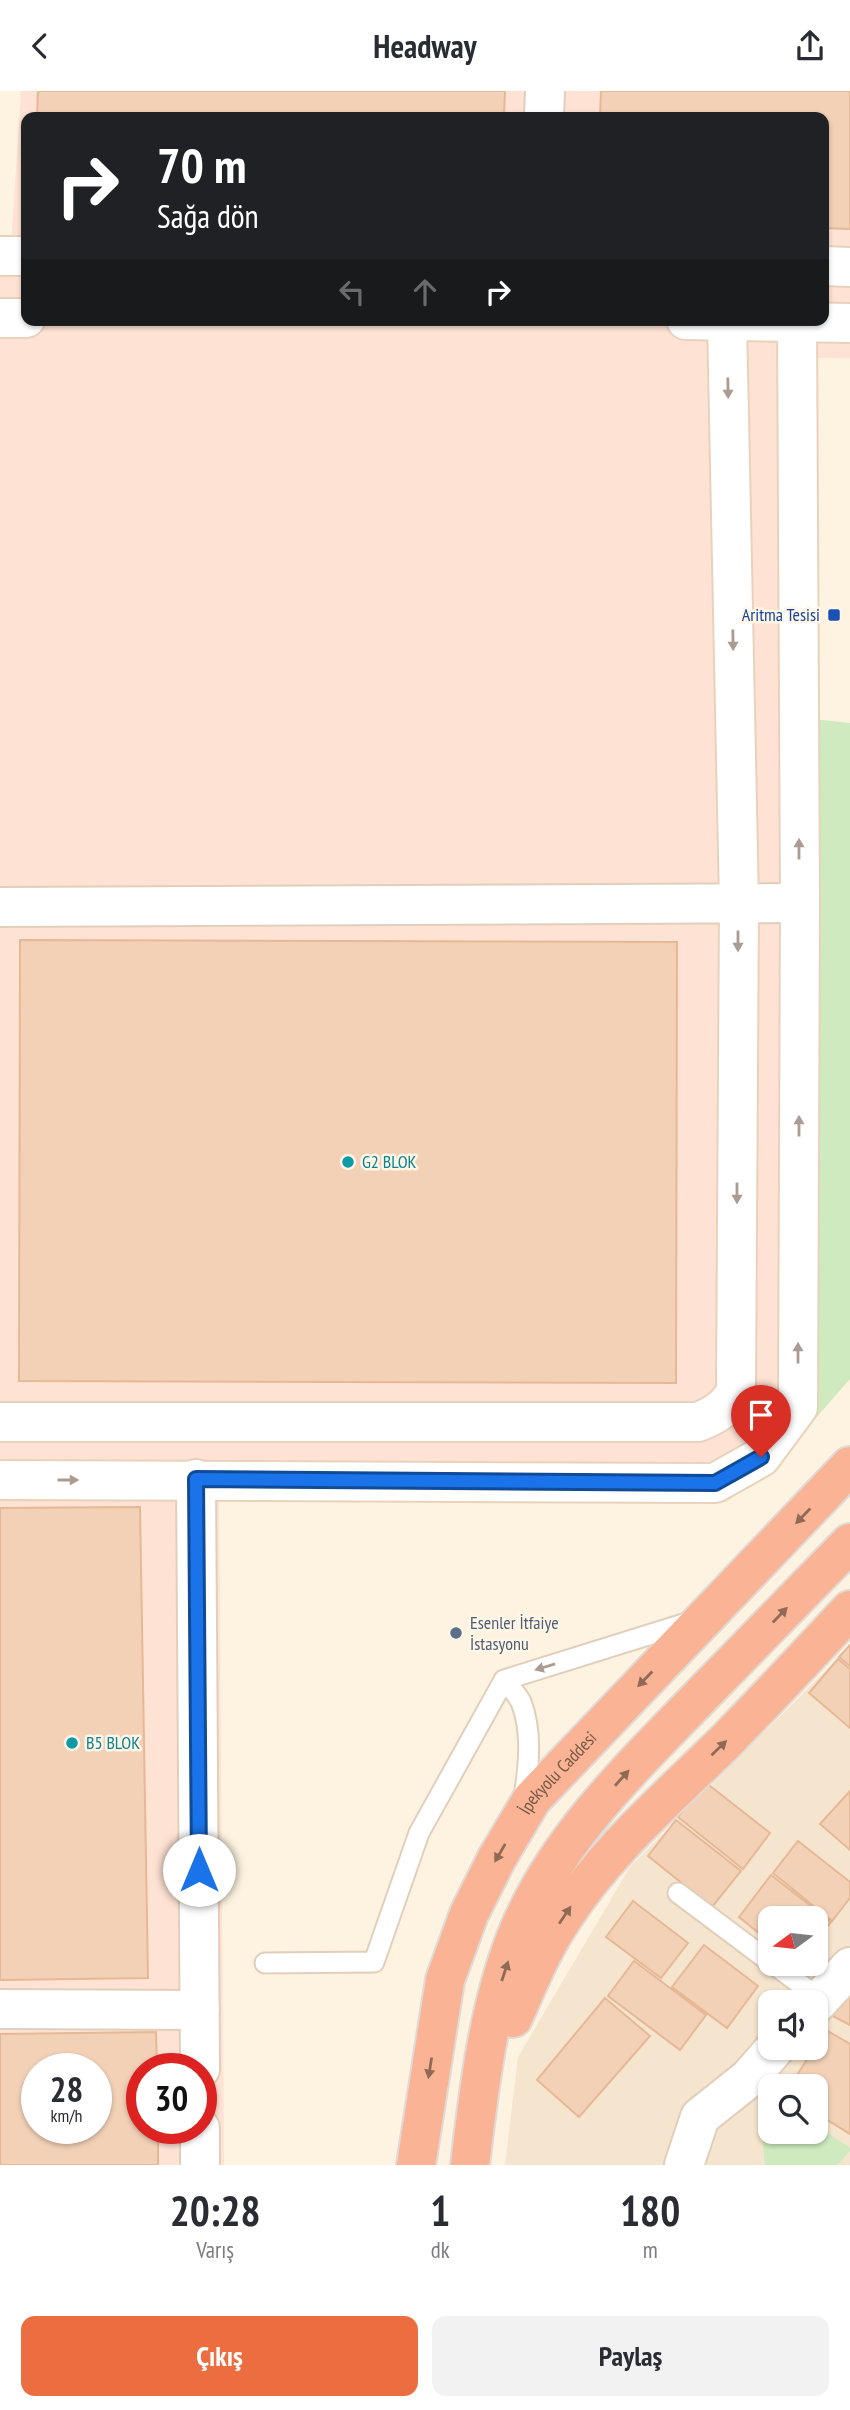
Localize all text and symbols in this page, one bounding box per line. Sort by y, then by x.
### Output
text: Headway [373,25,477,67]
icon: back [21,27,59,65]
icon: share [791,27,829,65]
text: 70 m [157,133,246,197]
icon: right [42,140,133,231]
text: Sağa dön [157,195,259,237]
icon: left [333,273,371,311]
icon: ahead [406,273,444,311]
icon: right [479,273,517,311]
one-way arrow [723,378,734,400]
place label: Aritma Tesisi [742,603,820,626]
marker: Aritma Tesisi [826,607,842,623]
one-way arrow [728,630,739,652]
one-way arrow [794,838,805,860]
one-way arrow [732,931,744,953]
one-way arrow [793,1115,805,1137]
place label: G2 BLOK [362,1150,417,1173]
marker: G2 BLOK [340,1154,356,1170]
one-way arrow [731,1183,743,1205]
one-way arrow [792,1342,804,1364]
pin [731,1385,791,1457]
icon: arrive [742,1396,780,1434]
one-way arrow [57,1474,79,1486]
one-way arrow [794,1507,811,1524]
one-way arrow [772,1607,788,1623]
place label: Esenler İtfaiye İstasyonu [470,1611,559,1655]
marker: Esenler İtfaiye İstasyonu [448,1625,464,1641]
one-way arrow [535,1662,556,1673]
one-way arrow [636,1671,653,1688]
street label: İpekyolu Caddesi [513,1726,601,1819]
place label: B5 BLOK [86,1731,140,1754]
marker: B5 BLOK [64,1735,80,1751]
one-way arrow [710,1740,727,1757]
one-way arrow [614,1769,630,1787]
position arrow [162,1833,236,1907]
one-way arrow [494,1844,506,1863]
one-way arrow [558,1906,572,1924]
north arrow [758,1906,828,1976]
map controls [758,1906,828,2144]
one-way arrow [501,1960,511,1981]
button: sound [758,1990,828,2060]
speed limit sign: 30 [126,2053,217,2144]
one-way arrow [424,2057,435,2079]
text: 28 [50,2066,83,2112]
button: search [758,2074,828,2144]
text: km/h [51,2104,82,2127]
text: 20:28 [170,2183,261,2238]
text: 1 [430,2183,450,2238]
text: 180 [620,2183,680,2238]
text: Varış [196,2235,234,2264]
text: dk [431,2235,450,2264]
text: m [643,2235,658,2264]
button: Çıkış [21,2316,418,2396]
button: Paylaş [432,2316,829,2396]

